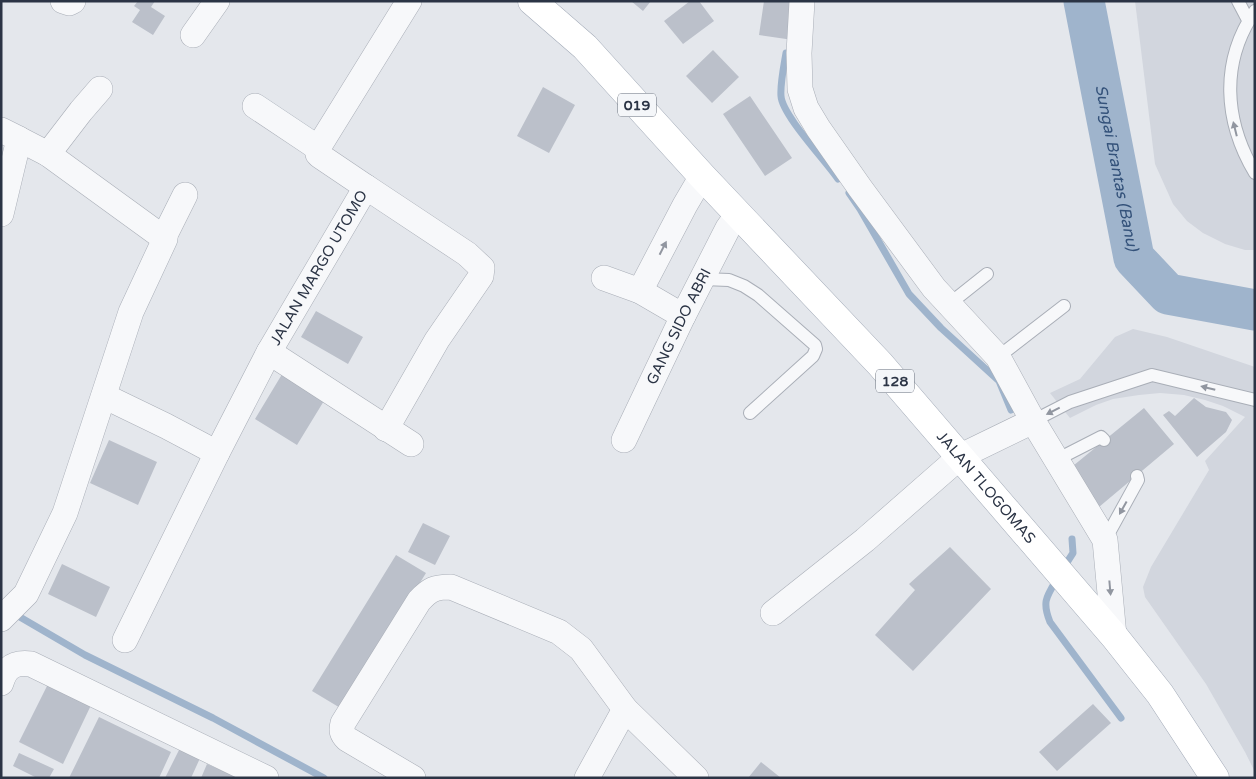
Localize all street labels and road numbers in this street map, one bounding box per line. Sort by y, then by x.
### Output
road number: 019 [618,94,656,116]
street label: JALAN MARGO UTOMO [266,187,371,348]
street label: GANG SIDO ABRI [643,265,715,388]
road number: 128 [876,370,914,392]
street label: JALAN TLOGOMAS [933,428,1039,547]

